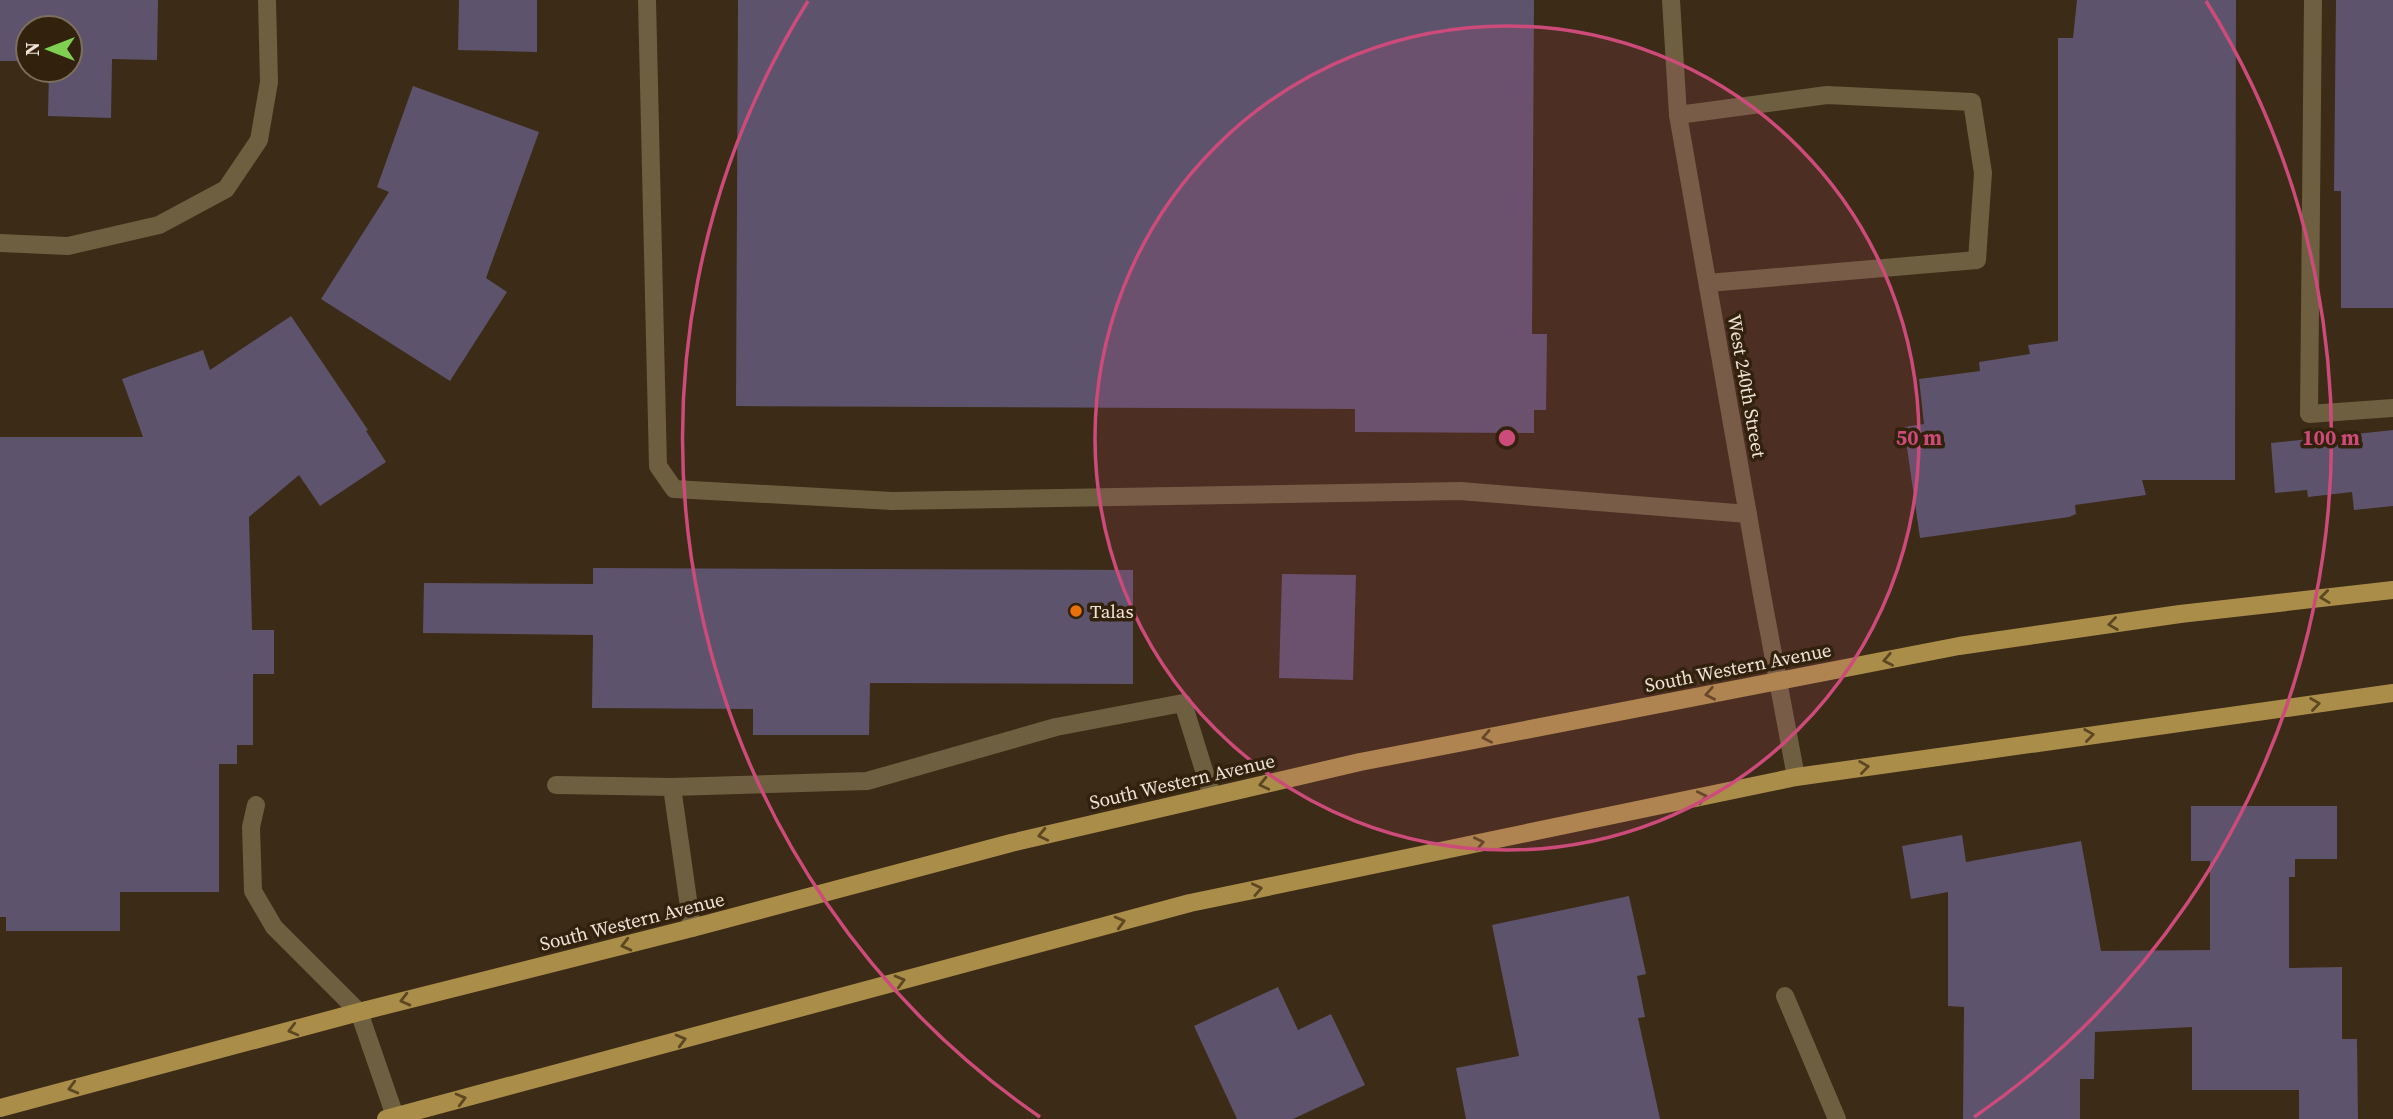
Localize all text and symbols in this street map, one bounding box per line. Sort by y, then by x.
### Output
north arrow [14,14,84,84]
text: N [19,42,45,56]
street label: West 240th Street [1722,312,1773,461]
text: 50 m [1896,423,1942,452]
text: 100 m [2302,423,2360,452]
centre of rings [1495,426,1519,450]
one-way arrow [2319,590,2331,605]
place label: Talas [1090,598,1134,624]
marker: Talas [1068,603,1084,619]
one-way arrow [2107,616,2118,631]
street label: South Western Avenue [1642,636,1834,698]
one-way arrow [1882,652,1894,667]
one-way arrow [1704,686,1716,701]
one-way arrow [2309,697,2320,712]
one-way arrow [2083,728,2095,743]
one-way arrow [1481,729,1493,744]
street label: South Western Avenue [1087,747,1277,815]
one-way arrow [1858,760,1870,775]
one-way arrow [1258,775,1270,790]
one-way arrow [1696,790,1708,805]
one-way arrow [1037,827,1049,842]
one-way arrow [1473,836,1485,851]
one-way arrow [1251,883,1263,898]
street label: South Western Avenue [537,885,727,957]
one-way arrow [1114,916,1126,930]
one-way arrow [620,937,632,951]
one-way arrow [894,975,906,989]
one-way arrow [399,992,411,1006]
one-way arrow [287,1022,299,1036]
one-way arrow [675,1034,687,1048]
one-way arrow [67,1080,79,1095]
one-way arrow [455,1093,467,1107]

